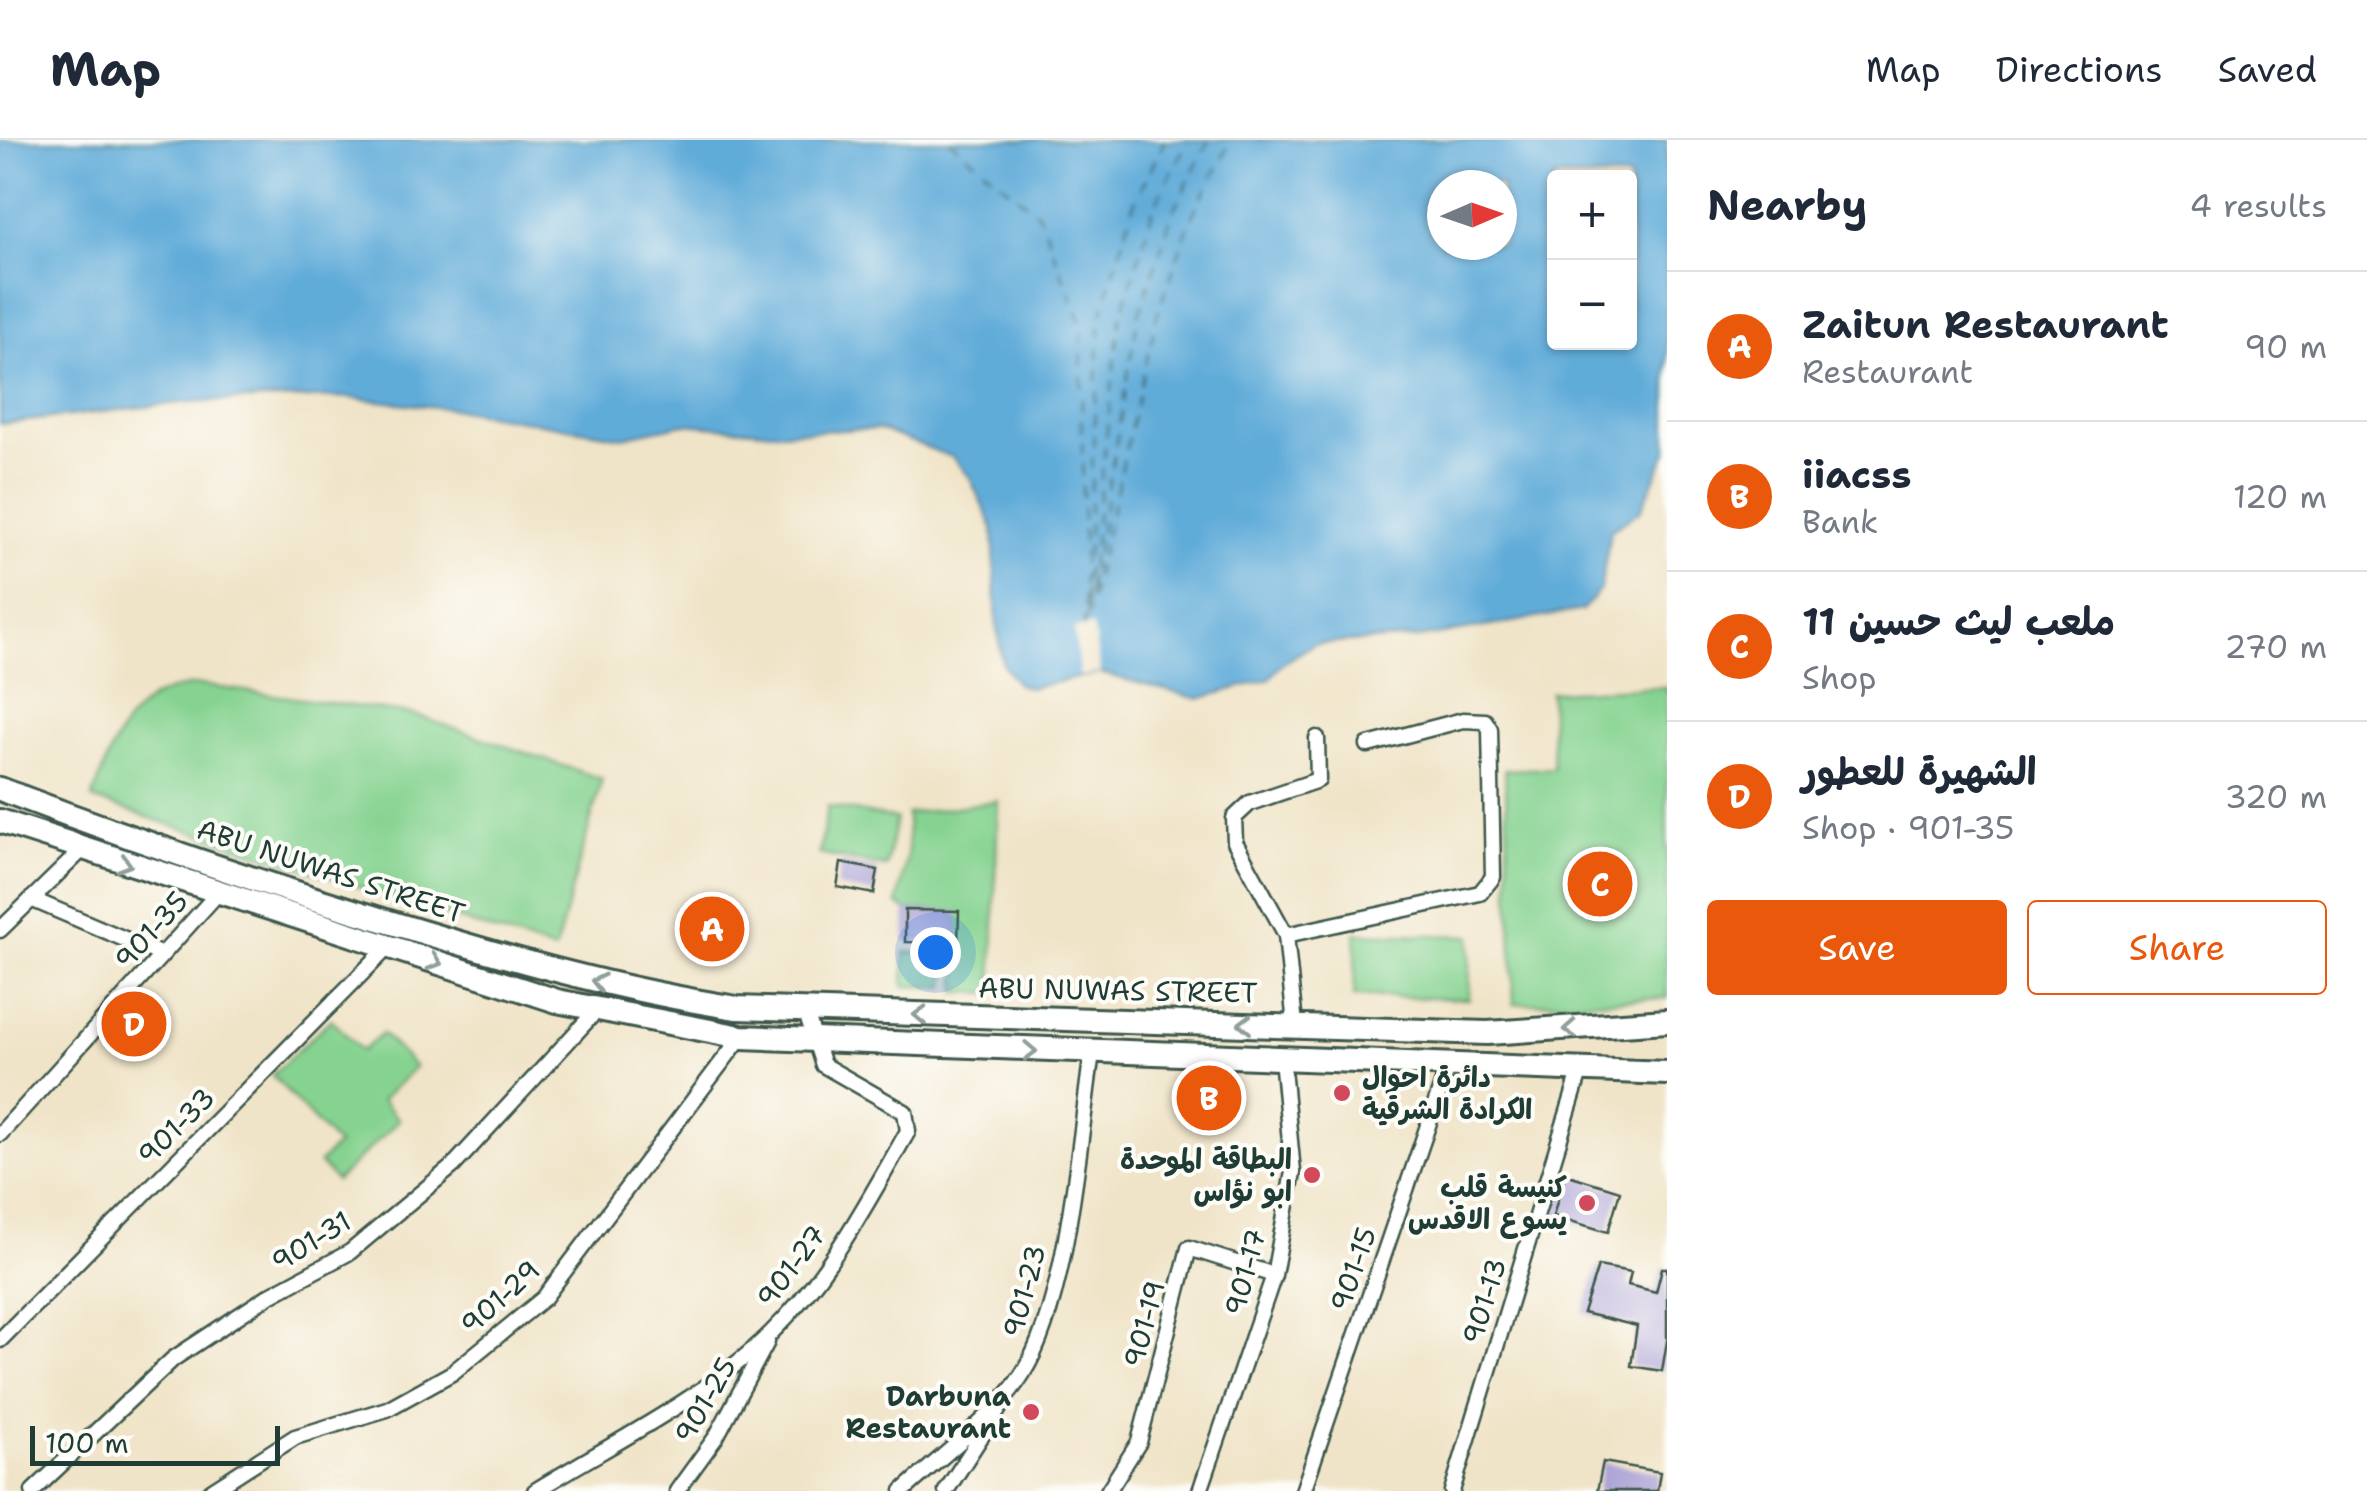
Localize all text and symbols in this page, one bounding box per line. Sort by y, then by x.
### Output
text: Map [50,37,161,101]
text: Map [1866,46,1941,93]
text: Directions [1996,46,2163,93]
text: Saved [2218,46,2317,93]
north arrow [1427,170,1517,260]
map controls [1547,170,1637,350]
button: + [1547,170,1637,260]
text: Nearby [1707,177,1867,233]
text: 4 results [2190,184,2327,227]
button: − [1547,260,1637,350]
text: Zaitun Restaurant [1802,299,2169,350]
text: A [1727,325,1752,368]
text: 90 m [2244,325,2327,368]
text: Restaurant [1802,350,1973,393]
text: iiacss [1802,449,1911,500]
text: B [1730,475,1749,518]
text: 120 m [2233,475,2327,518]
text: Bank [1802,500,1878,543]
text: ملعب ليث حسين 11 [1802,596,2115,647]
text: C [1730,625,1749,668]
text: 270 m [2224,625,2327,668]
text: Shop [1802,656,1877,699]
text: الشهيرة للعطور [1802,746,2037,797]
text: D [1728,775,1751,818]
text: 320 m [2224,775,2327,818]
text: Shop · 901-35 [1802,806,2014,849]
street label: ABU NUWAS STREET [192,810,470,932]
pin: C [1568,846,1632,922]
one-way arrow [116,852,133,872]
street label: 901-35 [106,883,196,977]
pin: A [680,892,744,966]
button: Save [1707,900,2007,995]
button: Share [2027,900,2327,995]
your location [910,927,961,978]
one-way arrow [426,951,443,971]
street label: ABU NUWAS STREET [978,969,1258,1011]
one-way arrow [590,973,607,994]
pin: D [102,986,166,1062]
one-way arrow [912,1004,928,1025]
one-way arrow [1237,1013,1252,1035]
one-way arrow [1561,1017,1577,1039]
one-way arrow [1022,1040,1038,1061]
place label: دائرة احوال الكرادة الشرقية [1362,1058,1532,1128]
pin: B [1176,1060,1242,1136]
street label: 901-33 [129,1079,223,1173]
marker: دائرة احوال الكرادة الشرقية [1331,1082,1353,1104]
place label: البطاقة الموحدة ابو نؤاس [1120,1140,1292,1210]
marker: البطاقة الموحدة ابو نؤاس [1301,1164,1323,1186]
place label: كنيسة قلب يسوع الاقدس [1408,1168,1568,1239]
marker: كنيسة قلب يسوع الاقدس [1576,1192,1598,1214]
street label: 901-31 [264,1202,358,1280]
street label: 901-27 [747,1217,835,1315]
street label: 901-15 [1321,1222,1385,1316]
street label: 901-17 [1215,1225,1275,1319]
street label: 901-23 [993,1240,1055,1342]
street label: 901-29 [452,1251,548,1343]
street label: 901-13 [1453,1253,1515,1349]
street label: 901-19 [1114,1276,1174,1372]
street label: 901-25 [665,1350,745,1450]
place label: Darbuna Restaurant [845,1377,1011,1447]
marker: Darbuna Restaurant [1020,1401,1042,1423]
scale bar [30,1421,280,1466]
text: 100 m [45,1424,129,1462]

